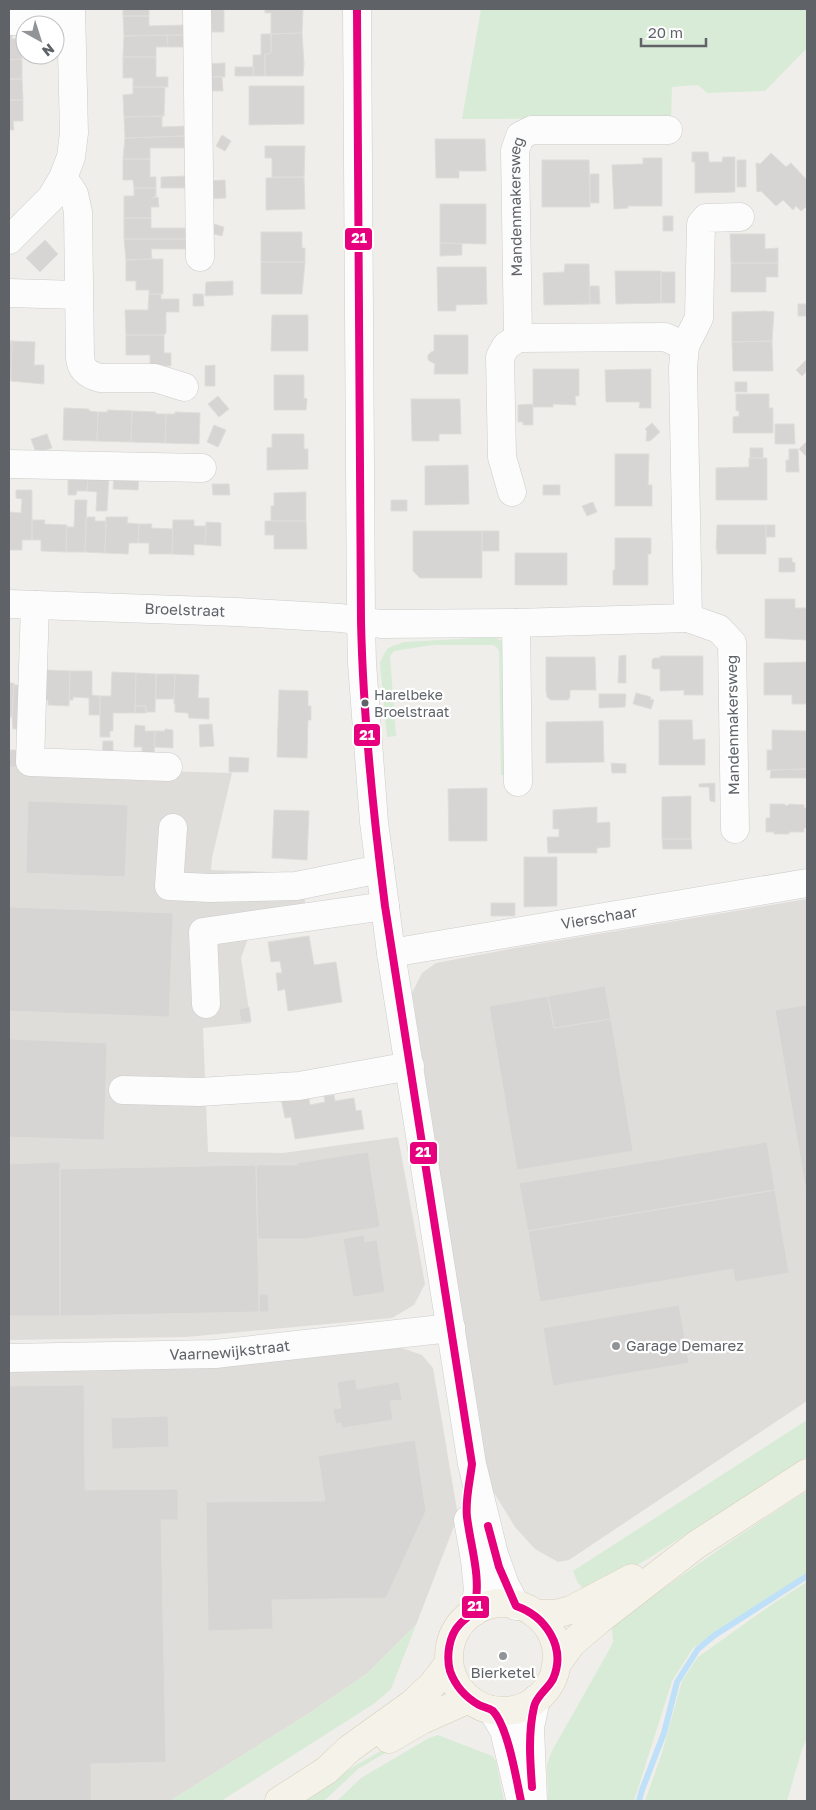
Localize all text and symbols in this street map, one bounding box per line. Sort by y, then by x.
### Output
north arrow [15,15,65,65]
scale bar [641,15,706,47]
text: 20 m [648,23,683,41]
text: N [39,41,58,60]
street label: Mandenmakersweg [504,134,527,277]
line badge: 21 [344,227,373,251]
text: 21 [351,229,367,246]
street label: Broelstraat [144,599,226,620]
street label: Mandenmakersweg [722,655,742,795]
place label: Harelbeke Broelstraat [374,686,449,720]
marker: Harelbeke Broelstraat [360,698,370,708]
line badge: 21 [353,723,381,747]
text: 21 [359,726,375,743]
street label: Vierschaar [560,902,638,932]
line badge: 21 [409,1141,438,1165]
text: 21 [415,1143,431,1160]
street label: Vaarnewijkstraat [169,1336,291,1363]
place label: Garage Demarez [626,1336,744,1354]
marker: Garage Demarez [610,1340,622,1352]
line badge: 21 [461,1595,490,1619]
text: 21 [467,1597,483,1614]
marker: Bierketel [497,1650,509,1662]
place label: Bierketel [471,1663,536,1681]

